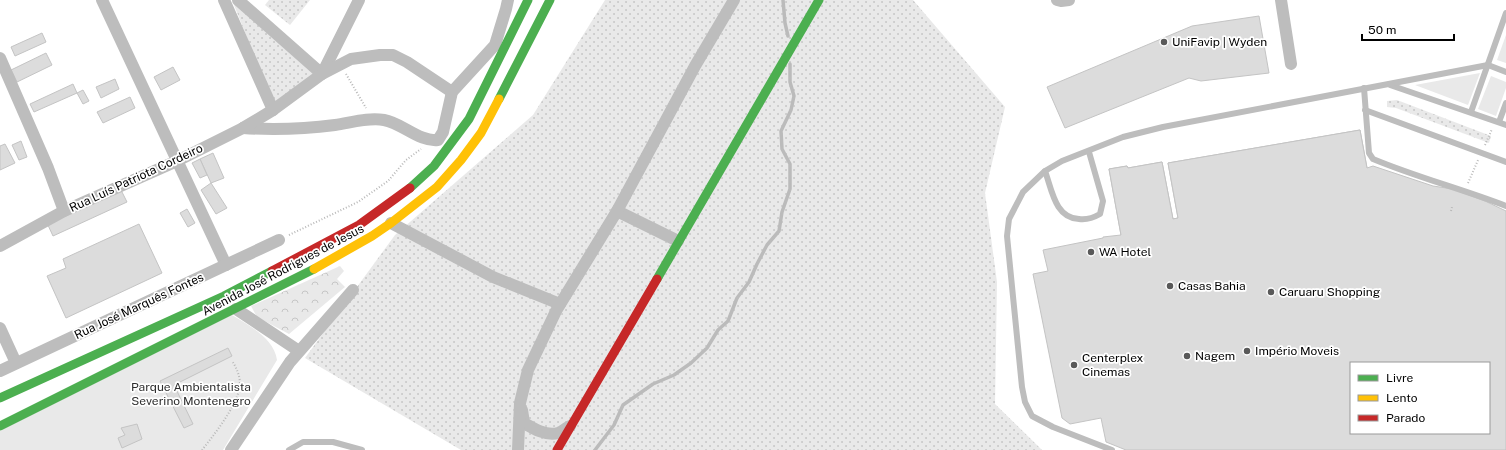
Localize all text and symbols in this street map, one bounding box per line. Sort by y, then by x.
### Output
scale bar [1362,16,1454,42]
text: 50 m [1368,23,1396,37]
place label: UniFavip | Wyden [1172,35,1267,49]
marker: UniFavip | Wyden [1159,37,1169,47]
street label: Rua Luís Patriota Cordeiro [67,141,205,215]
street label: Avenida José Rodrigues de Jesus [200,221,366,319]
place label: WA Hotel [1099,245,1151,259]
marker: WA Hotel [1086,247,1096,257]
street label: Rua José Marquês Fontes [72,270,206,342]
place label: Casas Bahia [1178,279,1246,293]
marker: Casas Bahia [1165,281,1175,291]
place label: Caruaru Shopping [1279,285,1380,299]
marker: Caruaru Shopping [1266,287,1276,297]
place label: Império Moveis [1255,344,1339,358]
marker: Império Moveis [1242,346,1252,356]
place label: Nagem [1195,349,1235,363]
place label: Centerplex Cinemas [1082,351,1144,379]
marker: Nagem [1182,351,1192,361]
marker: Centerplex Cinemas [1069,360,1079,370]
legend [1350,362,1490,434]
text: Livre [1386,371,1414,385]
park label: Parque Ambientalista Severino Montenegro [131,380,251,408]
text: Lento [1386,391,1418,405]
text: Parado [1386,411,1425,425]

